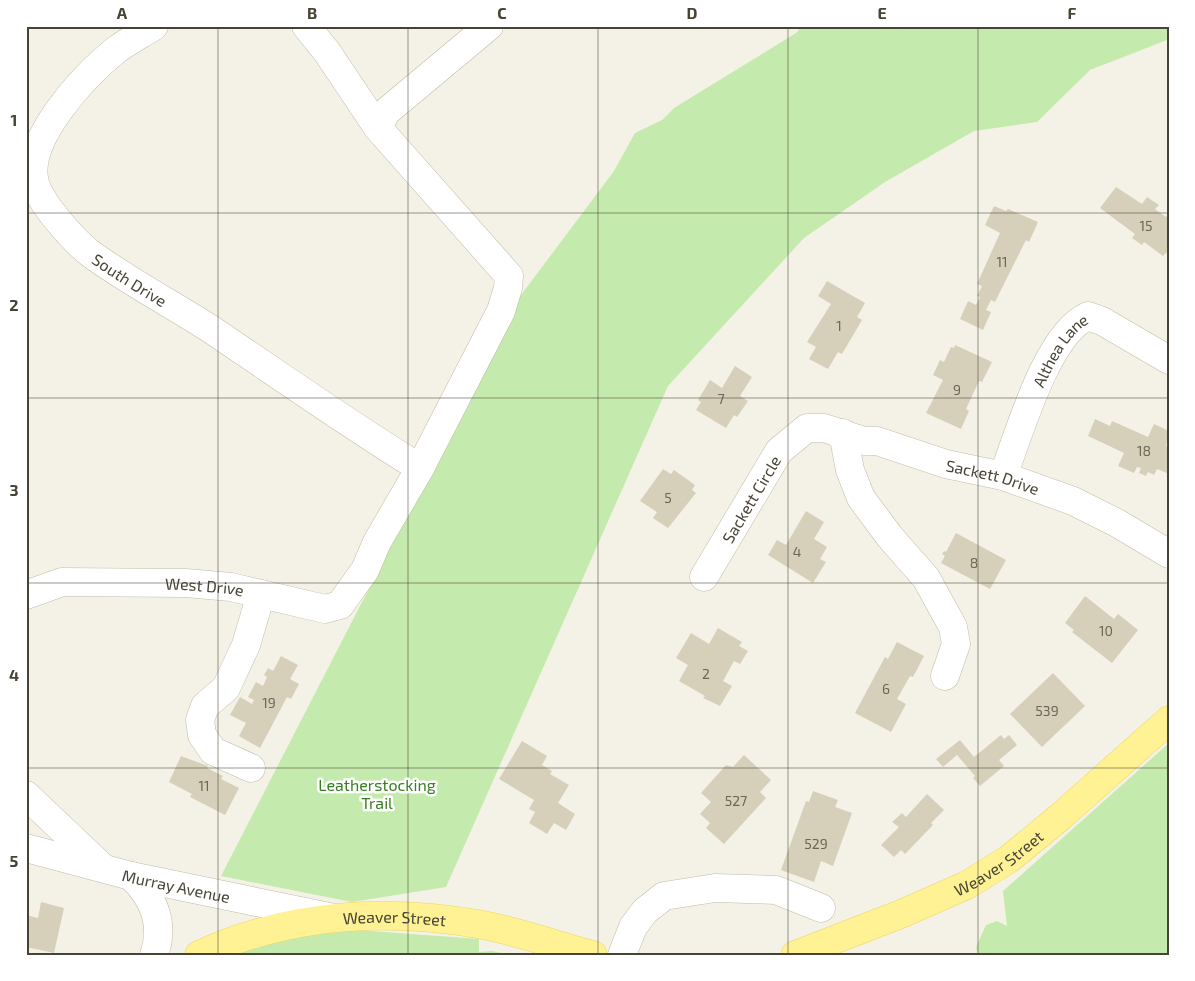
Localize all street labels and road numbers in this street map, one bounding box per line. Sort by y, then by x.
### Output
street label: South Drive [89,249,171,310]
street label: Althea Lane [1028,309,1091,390]
street label: Sackett Circle [717,452,784,546]
street label: Sackett Drive [944,455,1042,498]
street label: West Drive [165,573,246,599]
street label: Weaver Street [951,826,1046,899]
street label: Murray Avenue [120,865,232,906]
street label: Weaver Street [342,906,447,929]

